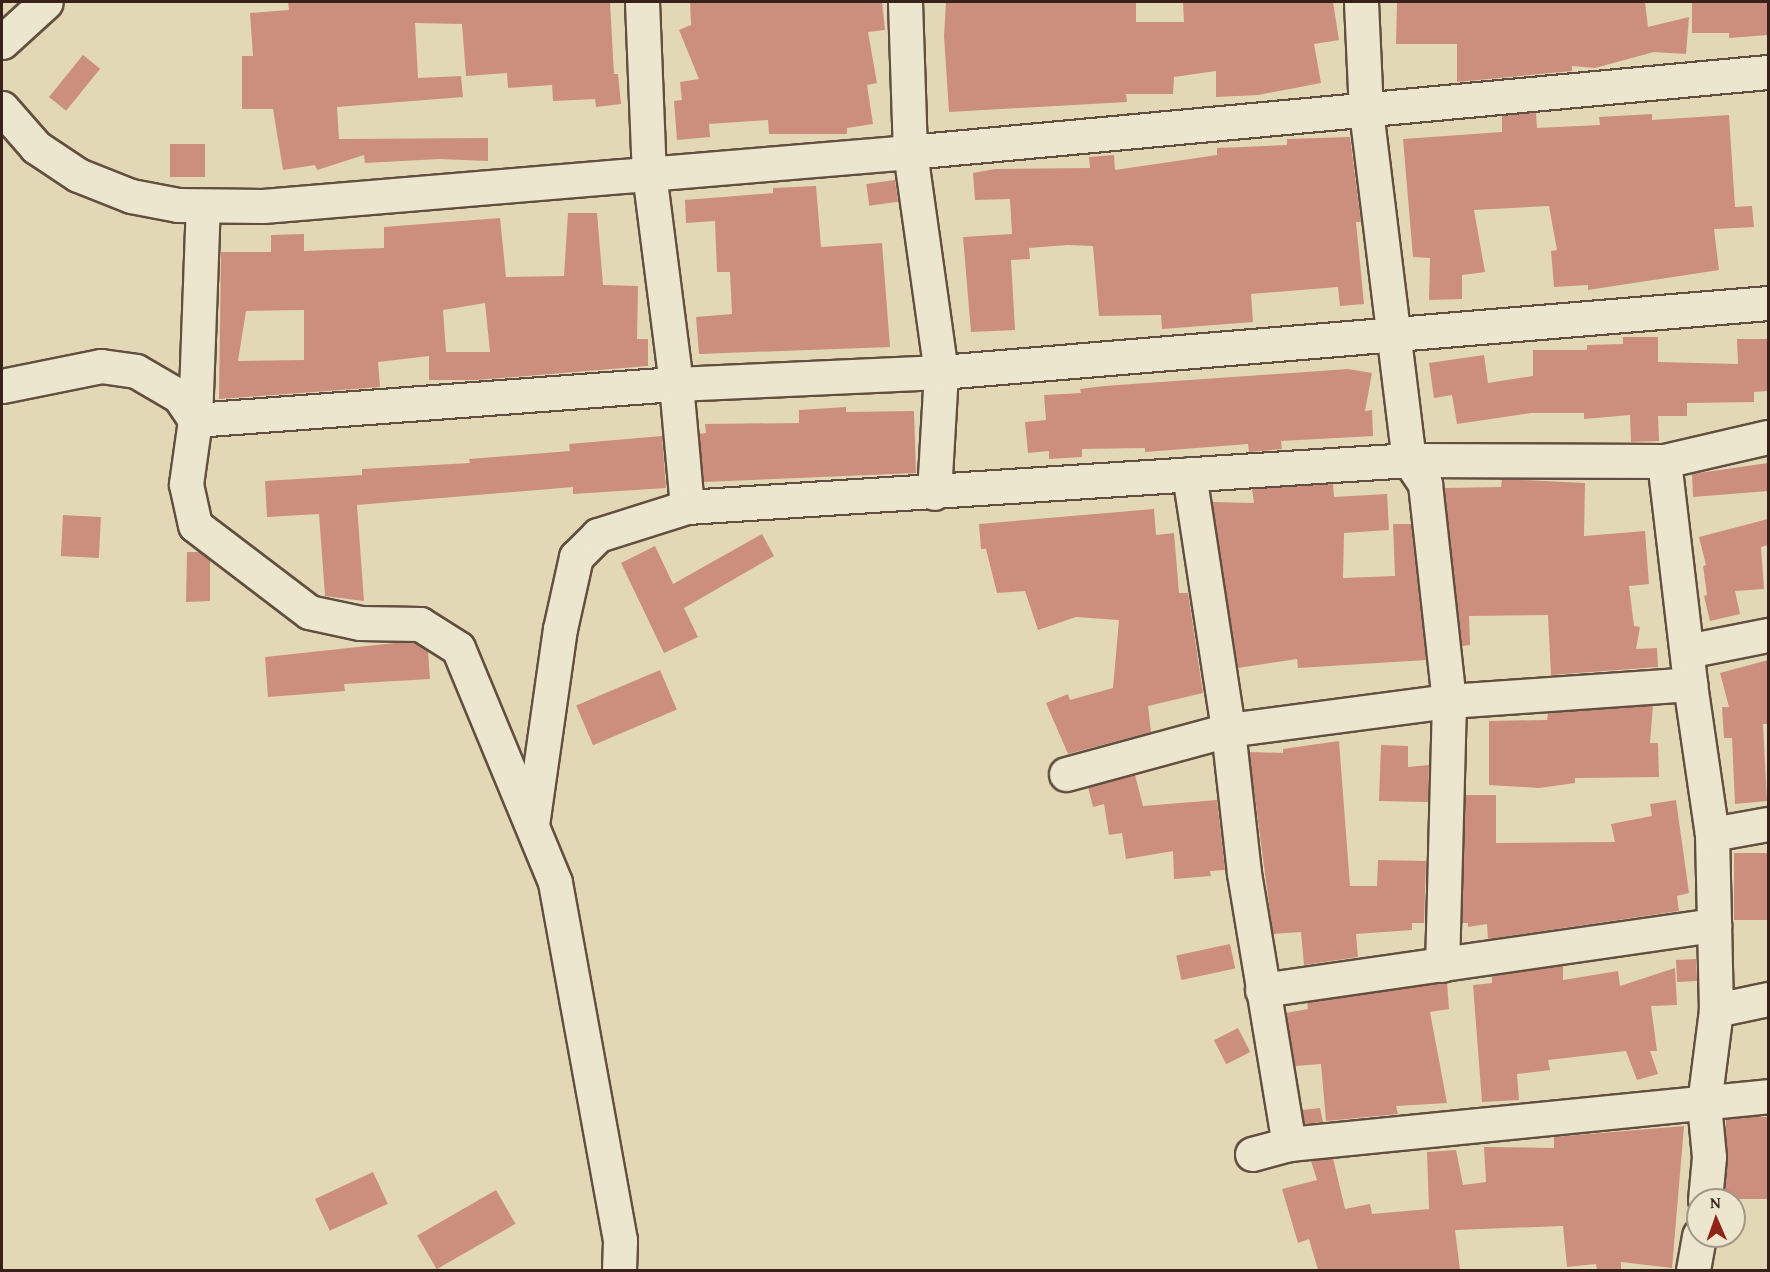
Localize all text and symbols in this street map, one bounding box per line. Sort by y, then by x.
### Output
north arrow [1686,1188,1746,1248]
text: N [1710,1190,1721,1214]

